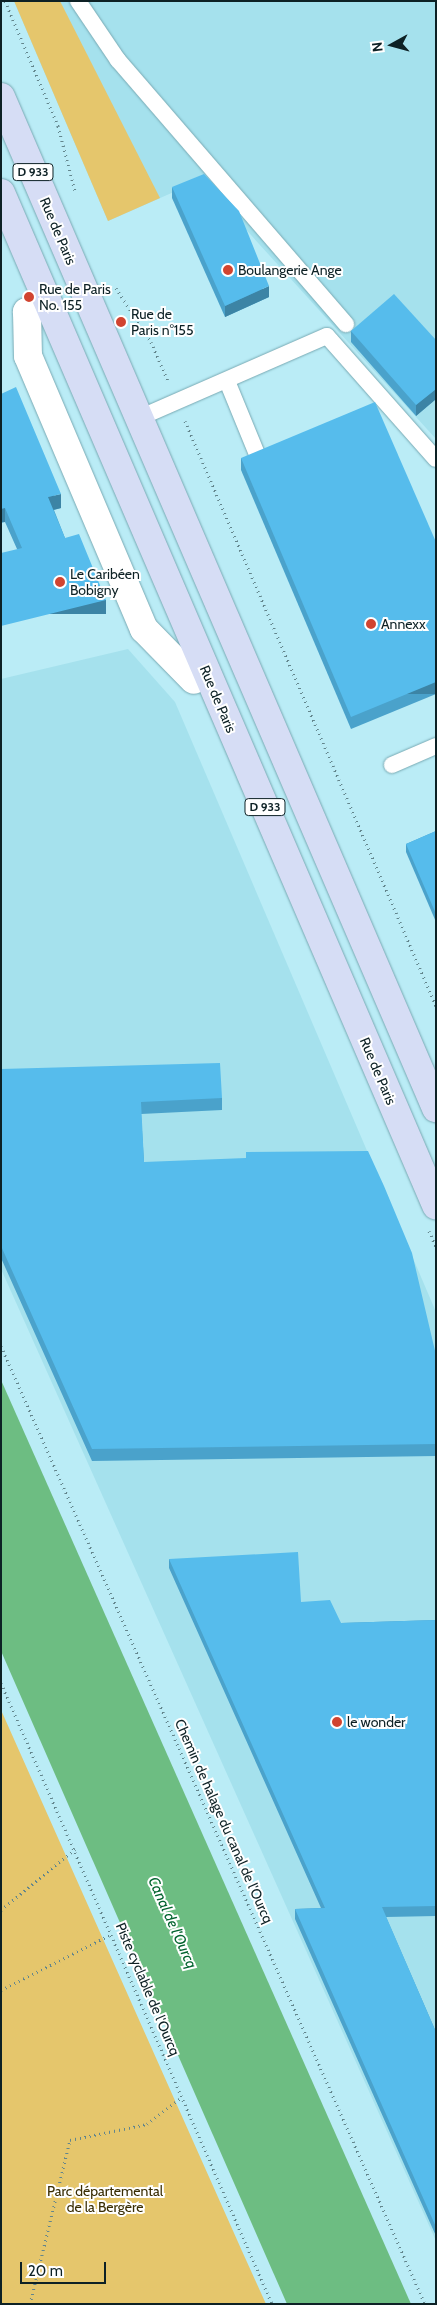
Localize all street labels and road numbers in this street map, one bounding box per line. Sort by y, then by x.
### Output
road number: D 933 [12,162,54,182]
street label: Rue de Paris [36,195,80,267]
street label: Rue de Paris [196,663,240,735]
road number: D 933 [244,798,286,816]
street label: Rue de Paris [356,1035,400,1107]
street label: Chemin de halage du canal de l'Ourcq [171,1716,277,1926]
street label: Piste cyclable de l'Ourcq [112,1920,184,2058]

